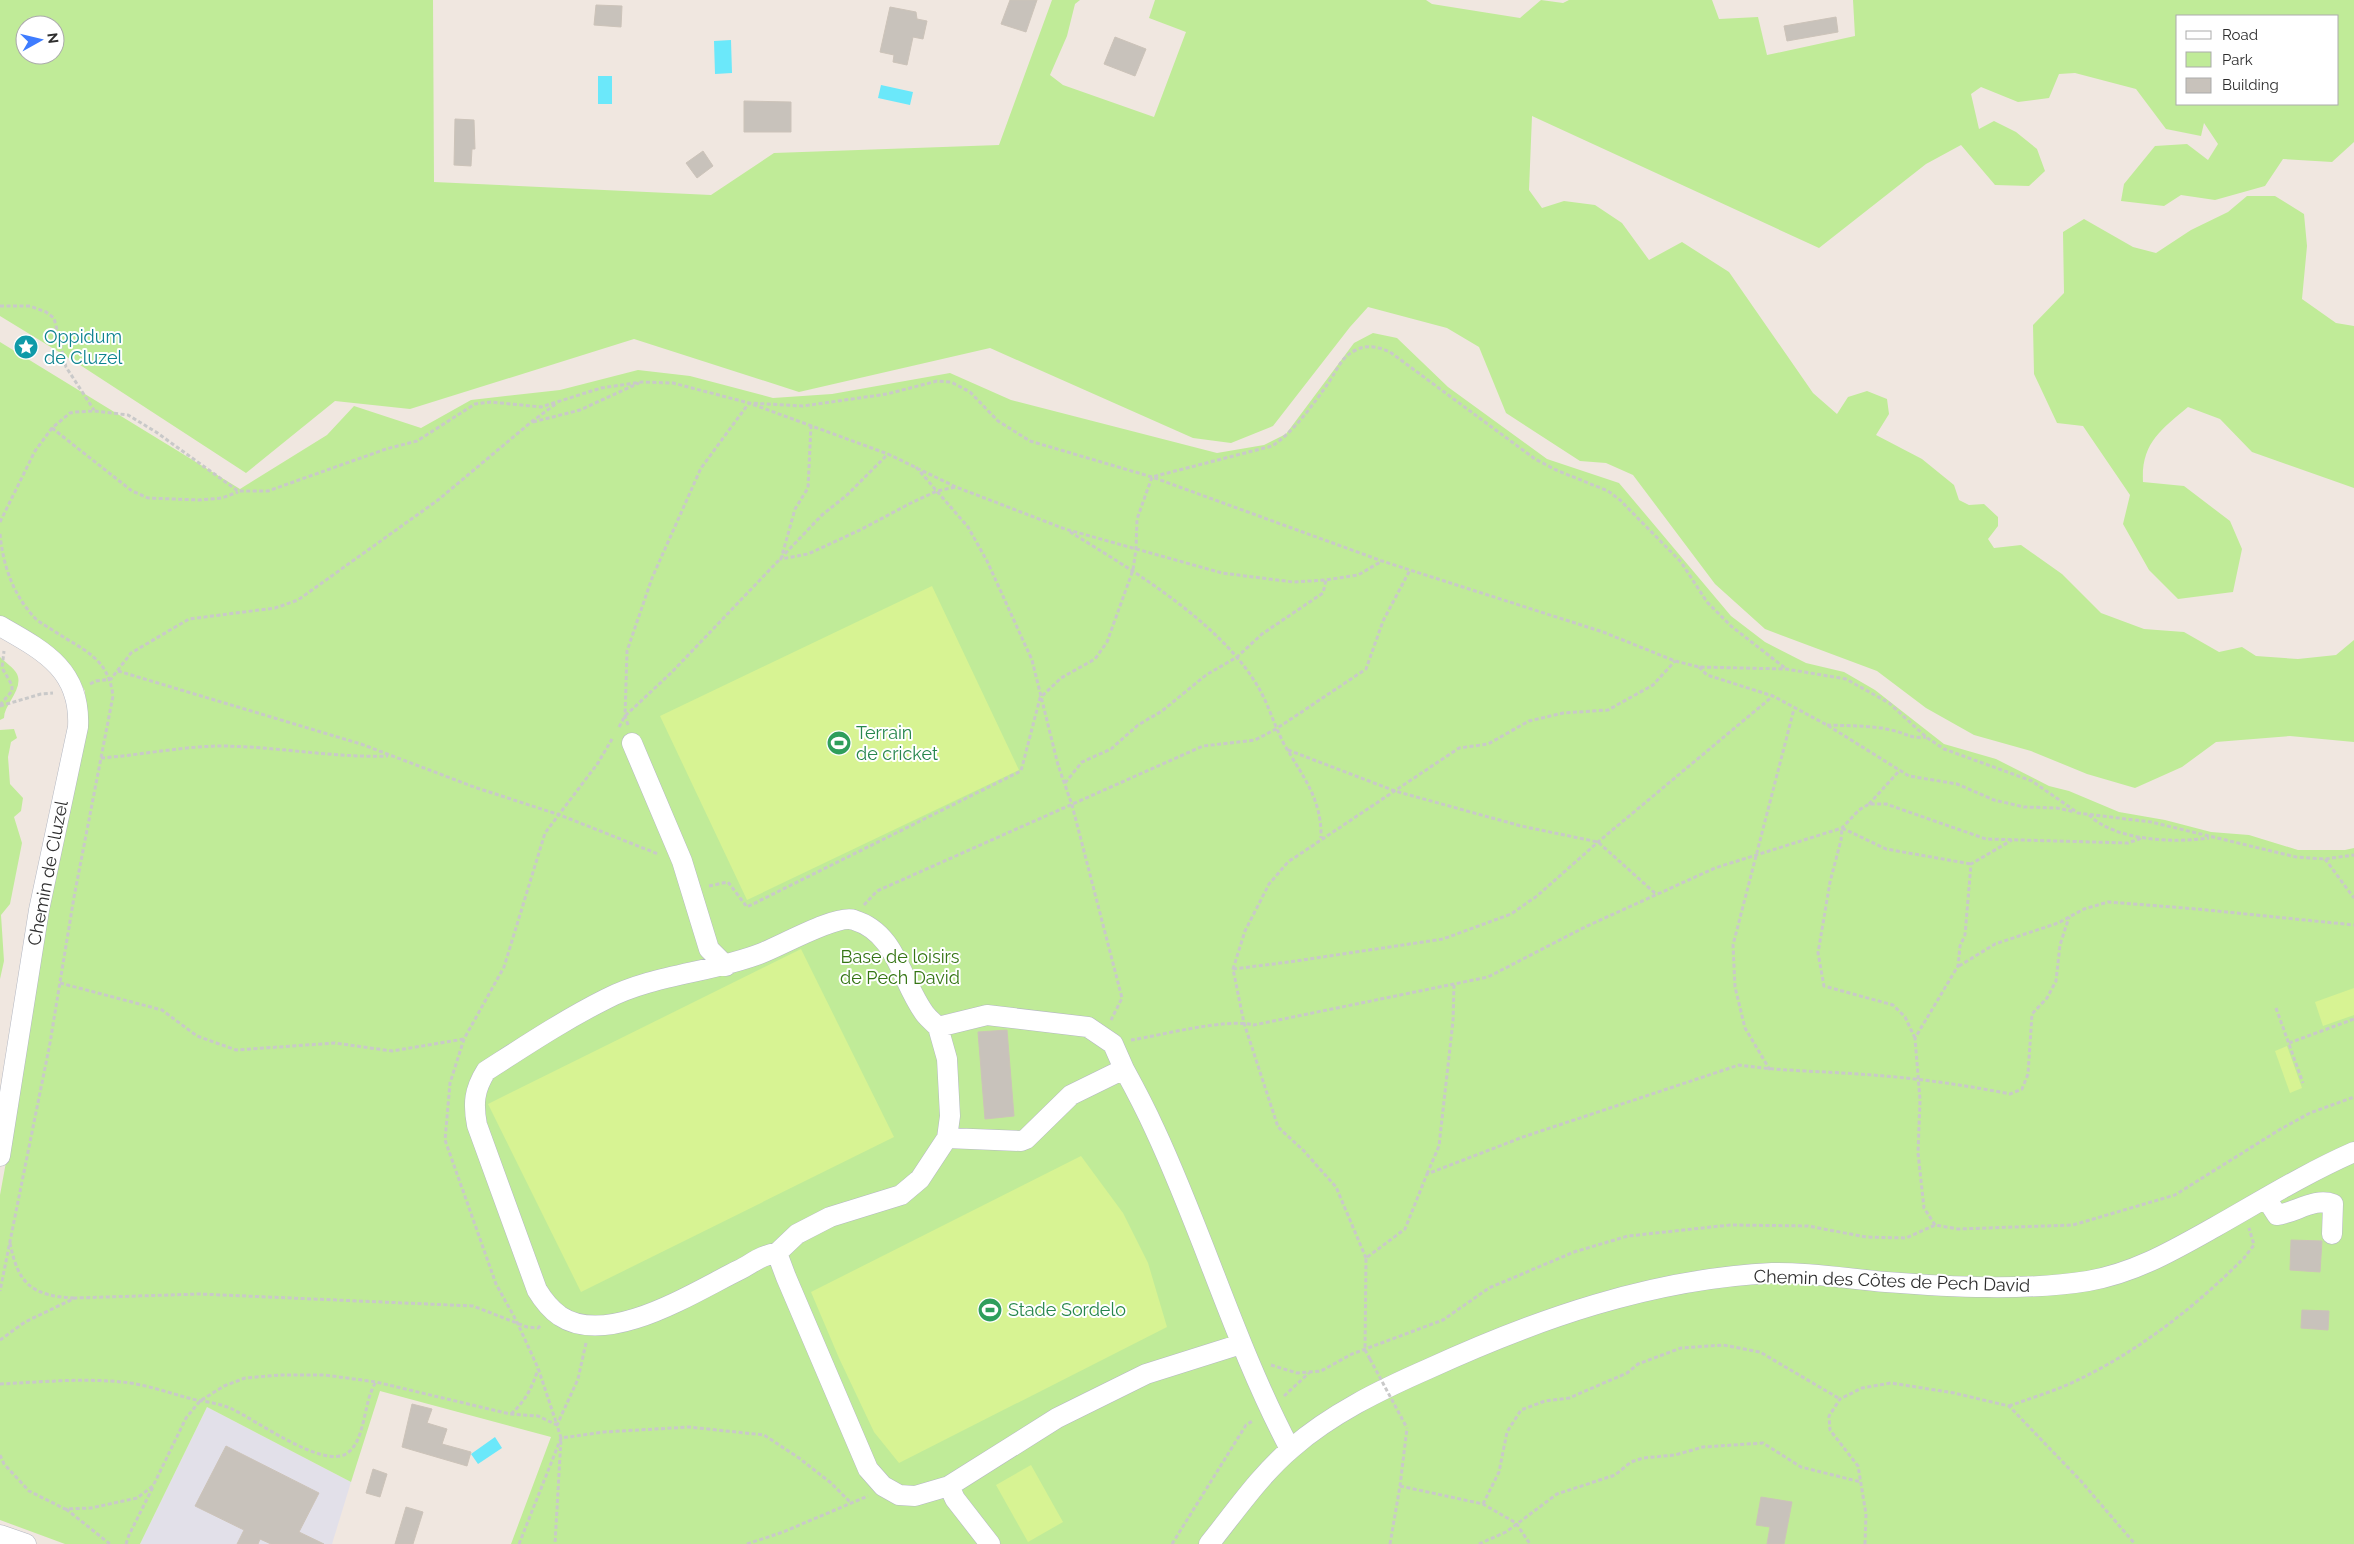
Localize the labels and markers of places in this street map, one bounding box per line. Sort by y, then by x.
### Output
place label: Oppidum de Cluzel [44,326,123,368]
place icon: Oppidum de Cluzel [13,334,39,360]
place label: Terrain de cricket [856,722,938,764]
sports icon: Terrain de cricket [826,730,852,756]
sports icon: Stade Sordelo [977,1297,1003,1323]
place label: Stade Sordelo [1008,1299,1126,1320]

